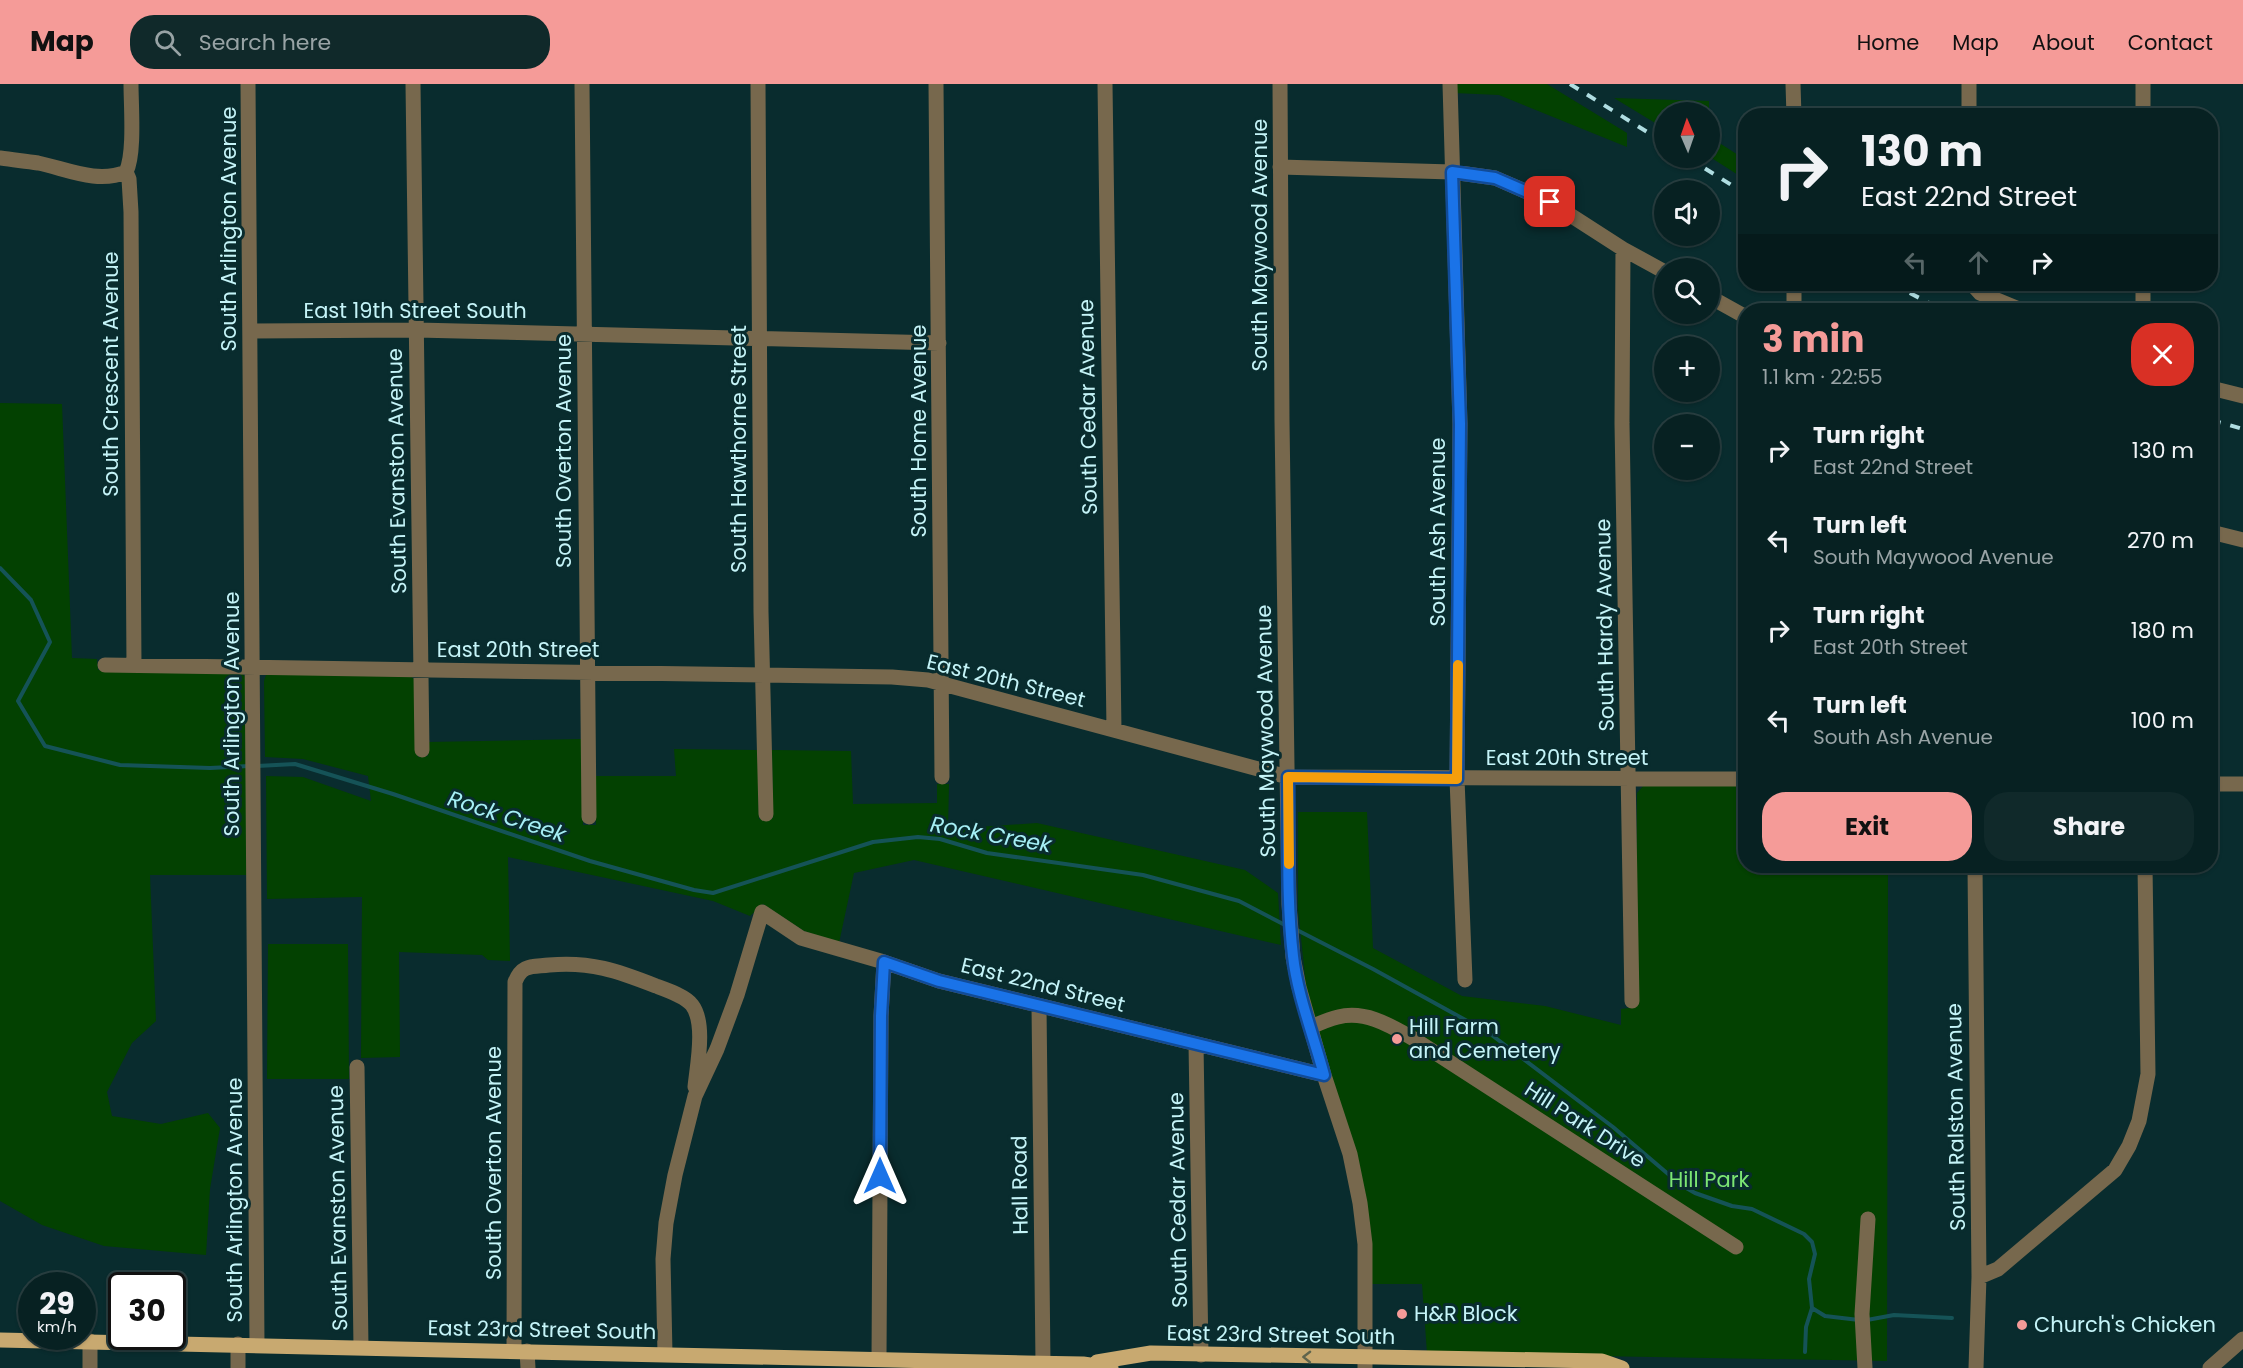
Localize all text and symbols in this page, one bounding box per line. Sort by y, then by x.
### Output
search box [130,15,550,69]
text: Map [30,22,94,61]
icon: search [151,26,184,59]
text: Search here [199,27,331,58]
text: Home [1857,28,1919,57]
text: Map [1952,28,1999,57]
text: About [2032,28,2095,57]
text: Contact [2128,28,2213,57]
north arrow [1654,102,1720,168]
map controls [1654,102,1720,480]
street label: South Arlington Avenue [214,107,243,351]
street label: South Maywood Avenue [1245,119,1274,371]
text: 130 m [1861,122,1983,181]
icon: right [1762,132,1840,210]
pin [1524,176,1575,227]
text: East 22nd Street [1861,178,2077,215]
button: sound [1654,180,1720,246]
icon: arrive [1533,185,1566,218]
icon: left [1899,246,1932,279]
icon: ahead [1962,246,1995,279]
icon: right [2025,246,2058,279]
street label: South Crescent Avenue [96,251,125,497]
button: search [1654,258,1720,324]
street label: East 19th Street South [303,296,527,325]
street label: South Cedar Avenue [1071,299,1104,515]
text: 3 min [1762,314,1864,365]
button: close [2131,323,2194,386]
street label: South Hawthorne Street [724,325,753,573]
street label: South Home Avenue [904,325,933,537]
street label: South Overton Avenue [549,334,578,568]
button: + [1654,336,1720,402]
street label: South Evanston Avenue [380,348,413,594]
text: 1.1 km · 22:55 [1762,363,1883,391]
button: − [1654,414,1720,480]
text: Turn right [1813,420,1924,451]
icon: right [1762,434,1795,467]
text: 130 m [2132,435,2194,466]
street label: South Ash Avenue [1423,438,1452,626]
text: East 22nd Street [1813,453,1973,481]
text: Turn left [1813,510,1907,541]
street label: South Hardy Avenue [1588,518,1621,732]
icon: left [1762,524,1795,557]
text: 270 m [2127,525,2194,556]
text: South Maywood Avenue [1813,543,2054,571]
street label: South Arlington Avenue [217,592,246,836]
text: Turn right [1813,600,1924,631]
street label: South Maywood Avenue [1249,604,1282,858]
icon: right [1762,614,1795,647]
text: 180 m [2131,615,2194,646]
text: East 20th Street [1813,633,1968,661]
street label: East 20th Street [437,635,599,664]
street label: East 20th Street [924,647,1089,714]
text: Turn left [1813,690,1907,721]
icon: left [1762,704,1795,737]
text: 100 m [2131,705,2194,736]
text: South Ash Avenue [1813,723,1993,751]
street label: East 20th Street [1486,743,1648,772]
water label: Rock Creek [444,783,571,851]
button: Exit [1762,792,1972,861]
button: Share [1984,792,2194,861]
water label: Rock Creek [928,809,1056,861]
street label: East 22nd Street [958,950,1128,1019]
street label: South Ralston Avenue [1939,1003,1972,1231]
place label: Hill Farm and Cemetery [1409,1012,1561,1065]
marker: Hill Farm and Cemetery [1390,1032,1404,1046]
street label: South Overton Avenue [479,1046,508,1280]
street label: Hill Park Drive [1519,1075,1651,1175]
street label: South Arlington Avenue [220,1078,249,1322]
street label: South Evanston Avenue [321,1085,354,1331]
street label: South Cedar Avenue [1161,1092,1194,1308]
street label: Hall Road [1004,1135,1035,1235]
position arrow [848,1144,912,1208]
park label: Hill Park [1669,1165,1750,1194]
speed limit sign: 30 [108,1272,186,1350]
text: 29 [39,1282,75,1325]
place label: H&R Block [1414,1299,1518,1328]
marker: H&R Block [1395,1307,1409,1321]
place label: Church's Chicken [2034,1310,2216,1339]
street label: East 23rd Street South [427,1313,657,1346]
text: km/h [37,1316,77,1337]
street label: East 23rd Street South [1166,1318,1396,1351]
marker: Church's Chicken [2015,1318,2029,1332]
one-way arrow [1302,1350,1311,1363]

